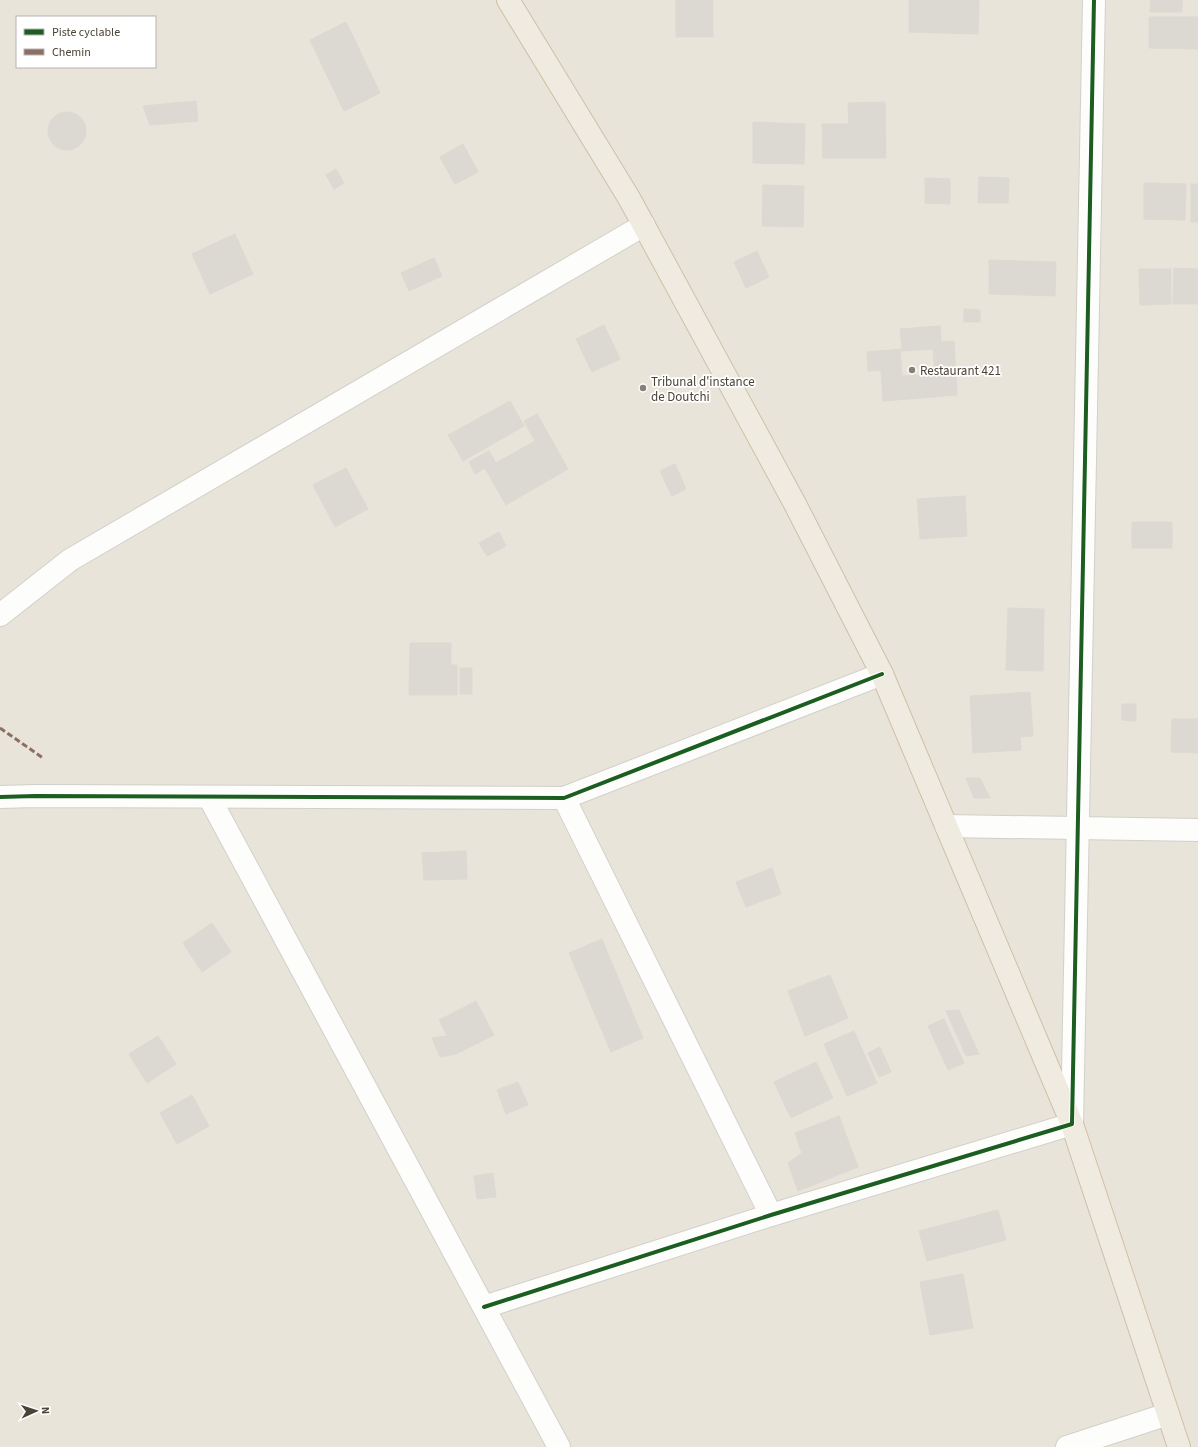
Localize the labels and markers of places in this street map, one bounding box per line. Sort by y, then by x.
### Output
place label: Restaurant 421 [920,362,1001,380]
marker: Restaurant 421 [907,365,917,375]
place label: Tribunal d'instance de Doutchi [651,373,755,406]
marker: Tribunal d'instance de Doutchi [638,383,648,393]

